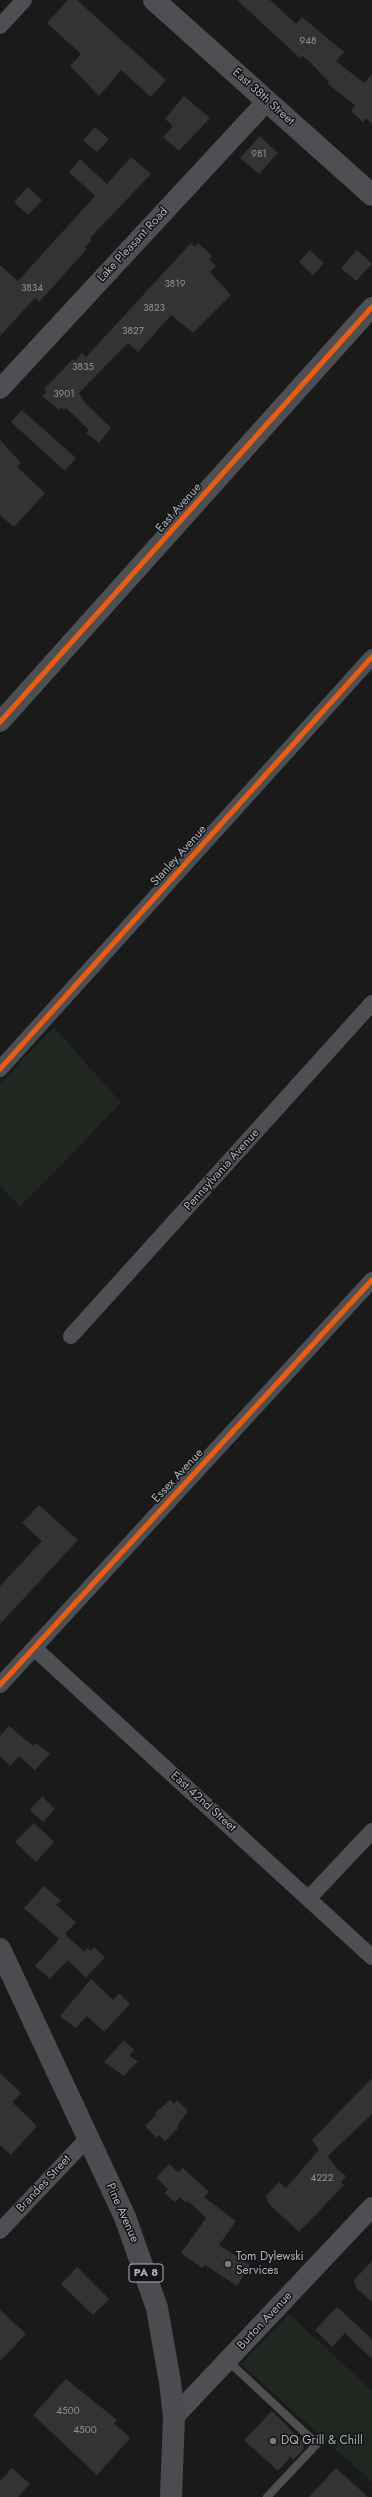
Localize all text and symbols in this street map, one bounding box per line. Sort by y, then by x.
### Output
house number: 948 [299,36,317,48]
street label: East 38th Street [229,65,297,129]
house number: 981 [251,149,267,161]
street label: Lake Pleasant Road [95,205,171,285]
house number: 3819 [164,279,186,291]
house number: 3834 [21,283,43,295]
house number: 3823 [143,303,165,315]
house number: 3827 [122,326,144,338]
house number: 3835 [72,362,94,374]
house number: 3901 [53,389,75,401]
street label: East Avenue [153,480,205,536]
street label: Stanley Avenue [148,823,210,889]
street label: Pennsylvania Avenue [182,1126,262,1214]
street label: Essex Avenue [149,1446,207,1506]
street label: East 42nd Street [167,1769,239,1835]
street label: Brandes Street [14,2152,74,2216]
house number: 4222 [311,2173,333,2185]
street label: Pine Avenue [103,2181,141,2245]
place label: Tom Dylewski Services [236,2250,304,2278]
marker: Tom Dylewski Services [223,2259,233,2269]
road number: PA 8 [129,2264,163,2282]
street label: Burton Avenue [235,2289,295,2353]
house number: 4500 [56,2406,80,2418]
house number: 4500 [73,2425,97,2437]
place label: DQ Grill & Chill [281,2434,363,2448]
marker: DQ Grill & Chill [268,2436,278,2446]

